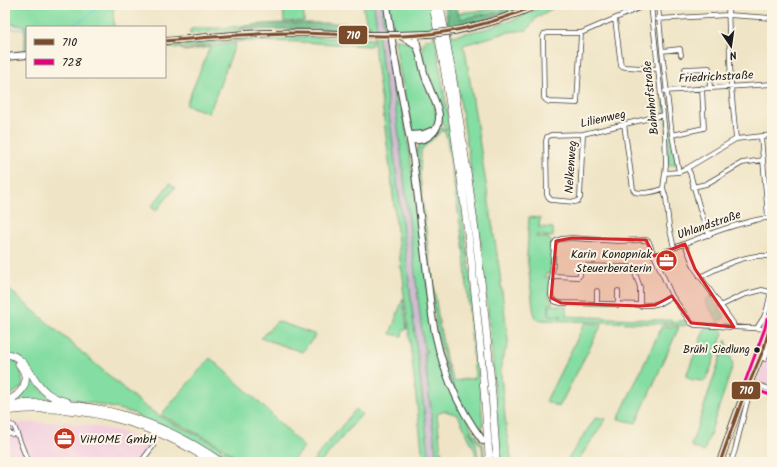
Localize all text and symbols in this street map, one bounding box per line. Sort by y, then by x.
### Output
line badge: 710 [338,25,368,45]
legend [26,26,166,78]
north arrow [711,26,751,66]
text: 710 [346,27,360,45]
text: 710 [62,33,77,52]
text: N [728,45,738,64]
text: 728 [62,53,83,72]
street label: Bahnhofstraße [638,59,664,136]
street label: Friedrichstraße [678,66,754,88]
street label: Lilienweg [578,104,628,133]
street label: Nelkenweg [560,140,582,194]
street label: Uhlandstraße [675,205,744,245]
place label: Karin Konopniak Steuerberaterin [571,245,652,278]
office icon: Karin Konopniak Steuerberaterin [654,248,680,274]
place label: Brühl Siedlung [683,341,750,359]
marker: Brühl Siedlung [752,345,762,355]
line badge: 710 [731,381,761,400]
text: 710 [739,382,753,400]
office icon: ViHOME GmbH [51,426,77,452]
place label: ViHOME GmbH [80,430,157,449]

